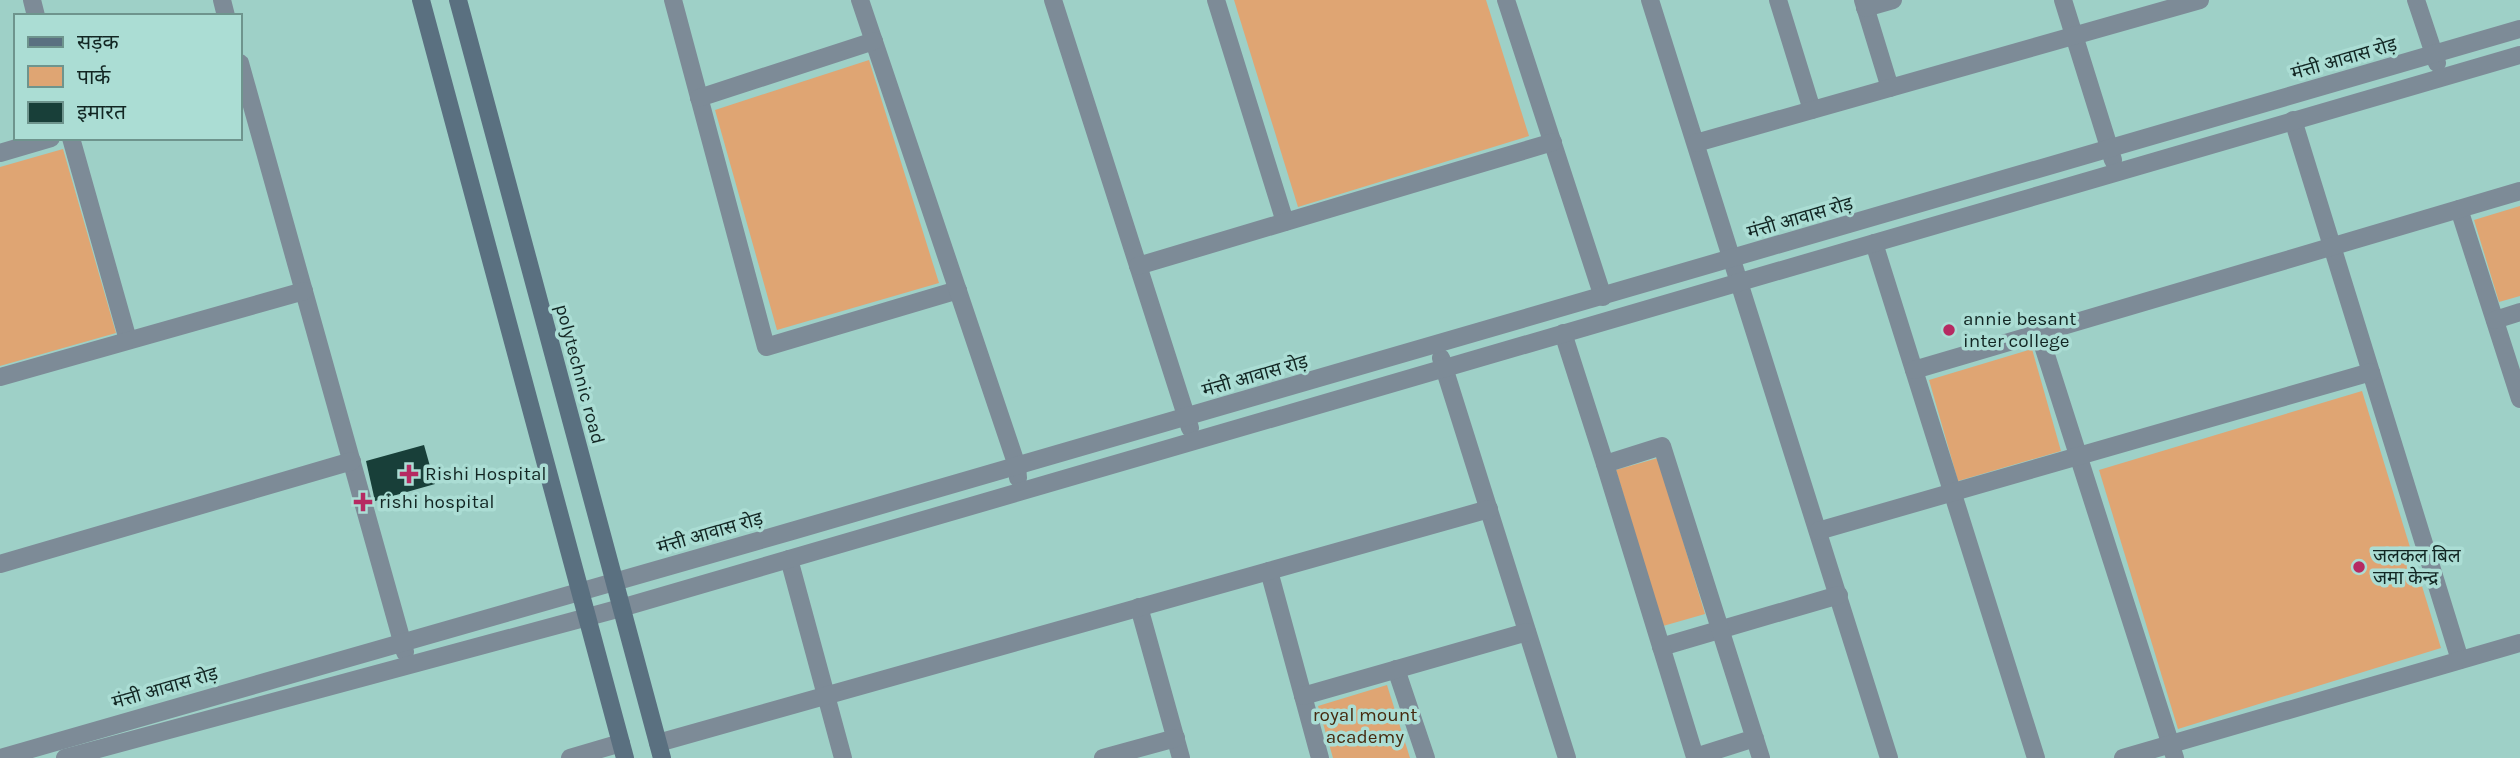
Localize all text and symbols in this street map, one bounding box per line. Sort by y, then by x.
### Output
legend [14,14,242,140]
text: सड़क [77,30,119,54]
street label: मंत्ती आवास रोड़ [2289,33,2400,85]
text: पार्क [77,65,111,89]
text: इमारत [77,100,127,124]
street label: मंत्ती आवास रोड़ [1745,192,1856,244]
street label: polytechnic road [551,301,609,447]
place label: annie besant inter college [1963,308,2076,352]
marker: annie besant inter college [1941,322,1957,338]
street label: मंत्ती आवास रोड़ [1200,350,1311,402]
place label: Rishi Hospital [425,463,547,485]
marker: Rishi Hospital [399,464,419,484]
place label: rishi hospital [379,491,495,513]
marker: rishi hospital [353,492,373,512]
street label: मंत्ती आवास रोड़ [655,507,766,559]
place label: जलकल बिल जमा केन्द्र [2373,545,2462,589]
marker: जलकल बिल जमा केन्द्र [2351,559,2367,575]
street label: मंत्ती आवास रोड़ [110,662,221,714]
park label: royal mount academy [1313,704,1417,748]

